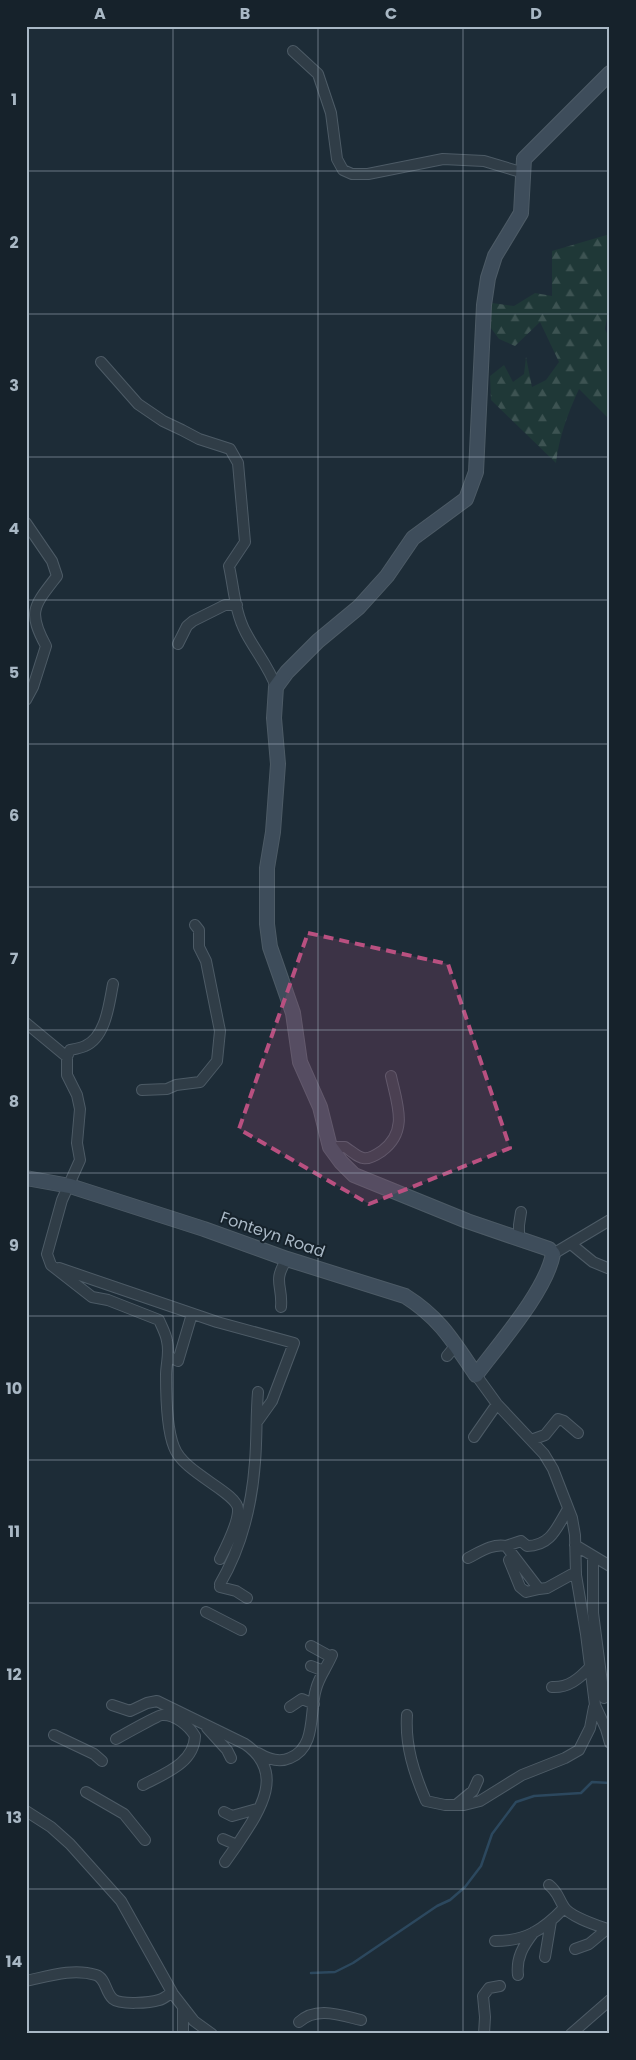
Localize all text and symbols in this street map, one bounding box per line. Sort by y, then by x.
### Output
text: A [94,2,106,25]
text: B [240,2,250,25]
text: C [385,2,397,25]
text: D [530,2,542,25]
text: 1 [11,88,17,111]
text: 2 [9,231,19,254]
text: 3 [9,374,19,397]
text: 4 [9,517,20,540]
text: 5 [9,661,19,684]
text: 6 [9,804,19,827]
text: 7 [10,947,19,970]
text: 8 [9,1090,19,1113]
street label: Fonteyn Road [217,1206,328,1263]
text: 9 [9,1234,19,1257]
text: 10 [6,1377,22,1400]
text: 11 [8,1520,20,1543]
text: 12 [6,1663,22,1686]
text: 13 [6,1806,22,1829]
text: 14 [6,1950,23,1973]

